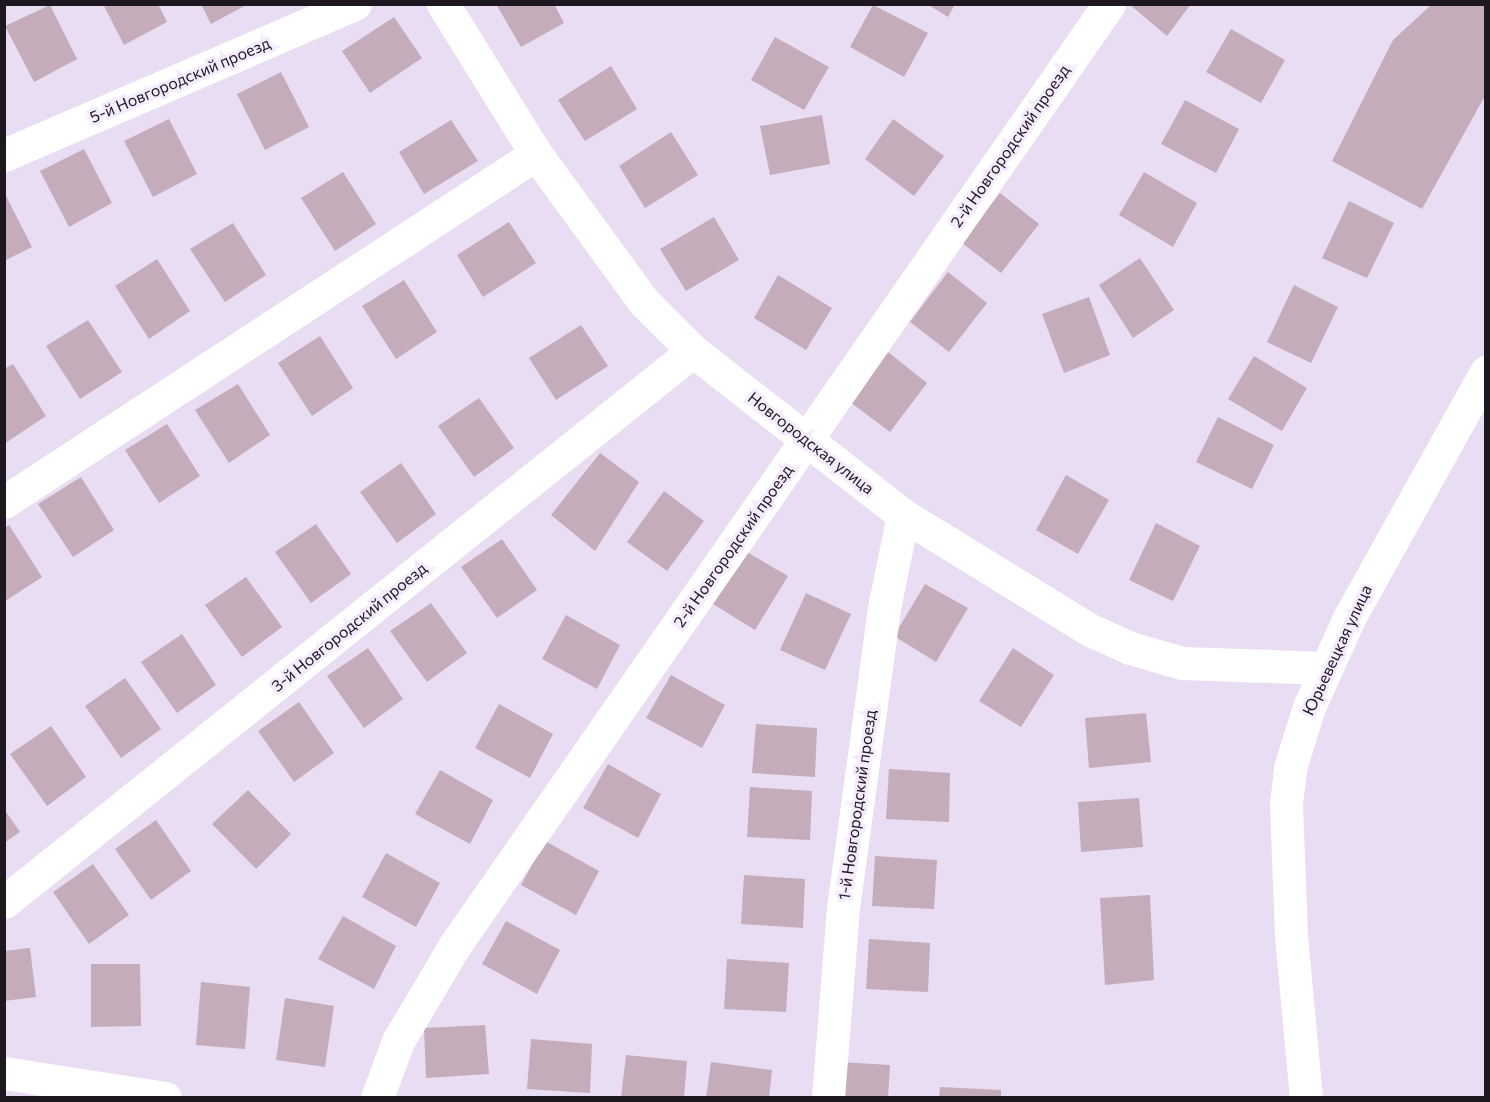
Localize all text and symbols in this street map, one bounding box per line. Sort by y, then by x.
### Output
street label: 5-й Новгородский проезд [87,33,273,127]
street label: 2-й Новгородский проезд [946,61,1074,231]
street label: Новгородская улица [744,388,878,498]
street label: 2-й Новгородский проезд [669,461,797,631]
street label: 3-й Новгородский проезд [267,558,431,696]
street label: Юрьевецкая улица [1298,582,1376,718]
street label: 1-й Новгородский проезд [834,709,880,901]

